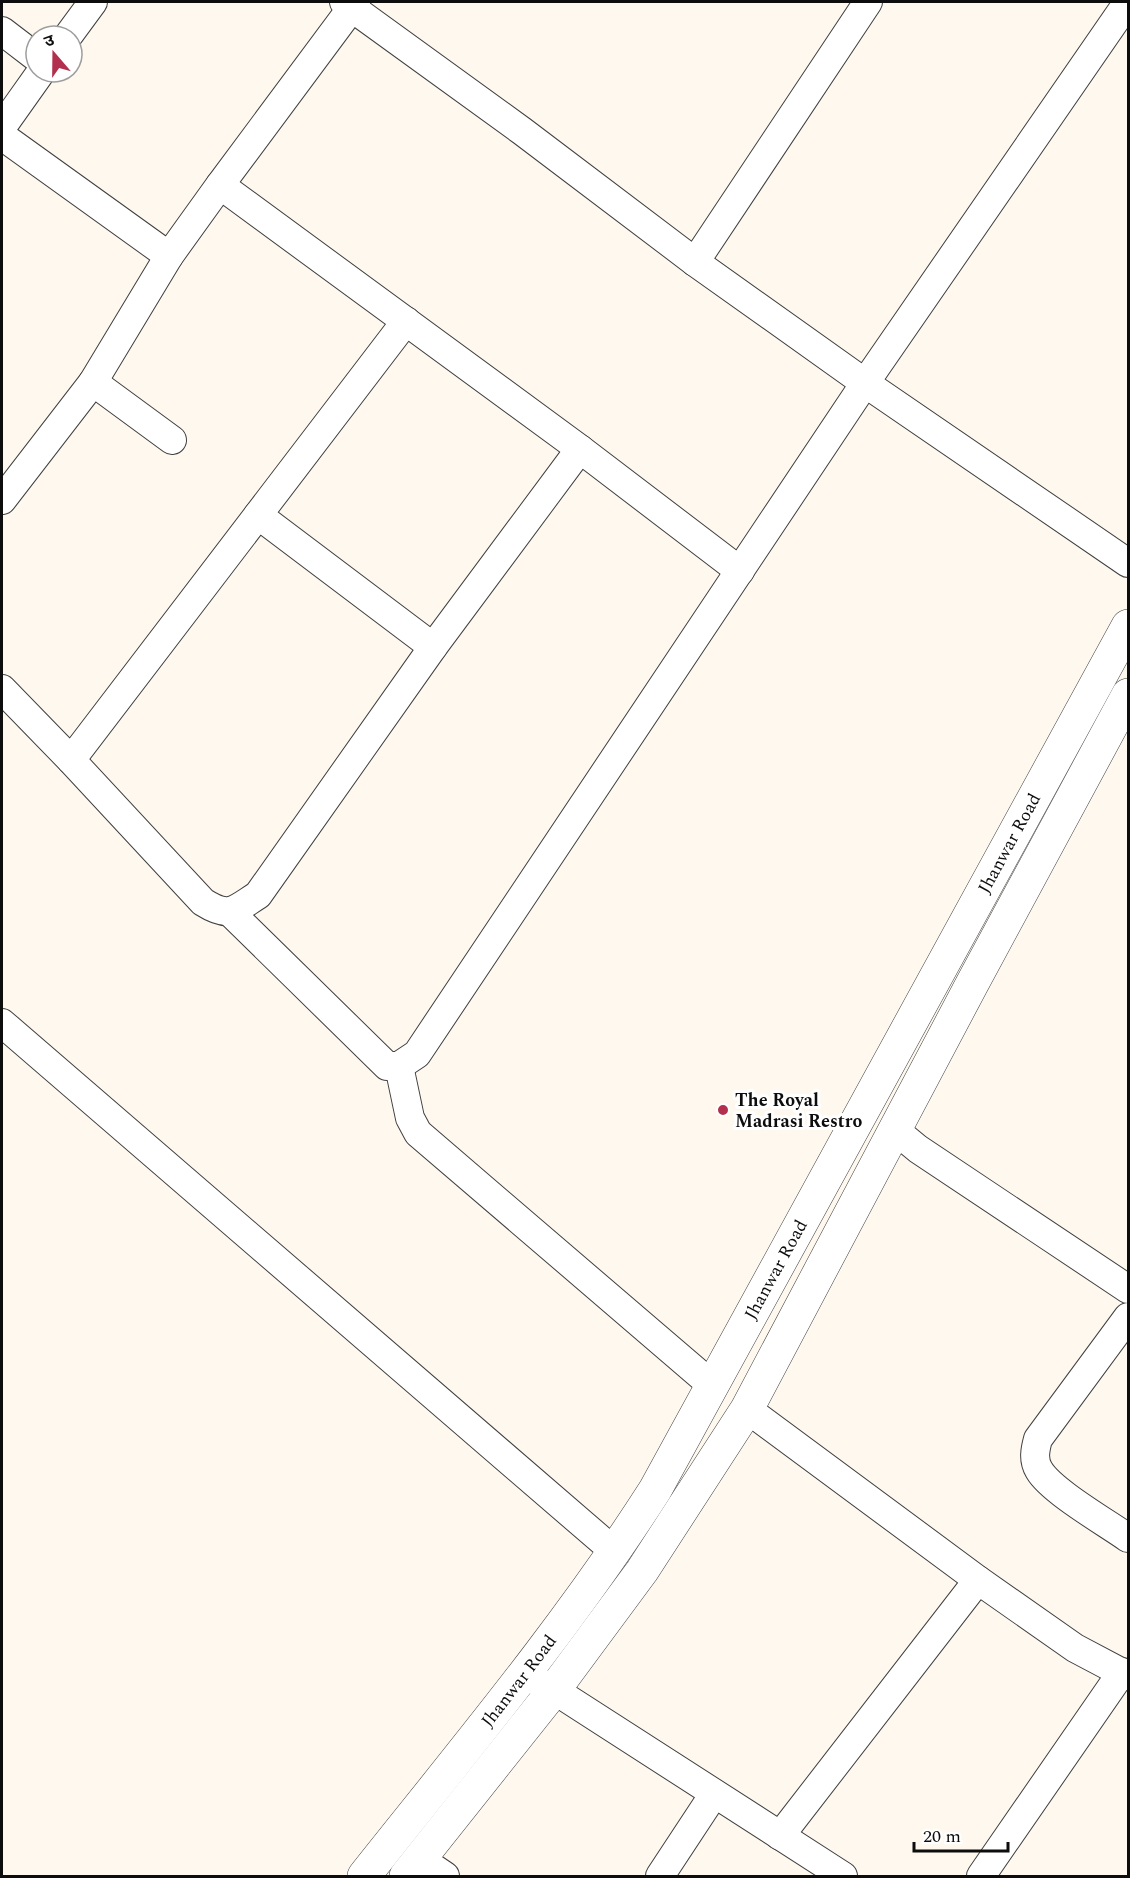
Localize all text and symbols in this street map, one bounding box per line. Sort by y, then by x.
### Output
north arrow [24,24,84,84]
text: उ [41,28,58,54]
street label: Jhanwar Road [971,788,1048,898]
place label: The Royal Madrasi Restro [735,1087,862,1135]
marker: The Royal Madrasi Restro [716,1103,730,1117]
street label: Jhanwar Road [737,1214,814,1325]
street label: Jhanwar Road [474,1629,563,1733]
scale bar [914,1815,1008,1853]
text: 20 m [923,1823,961,1850]

